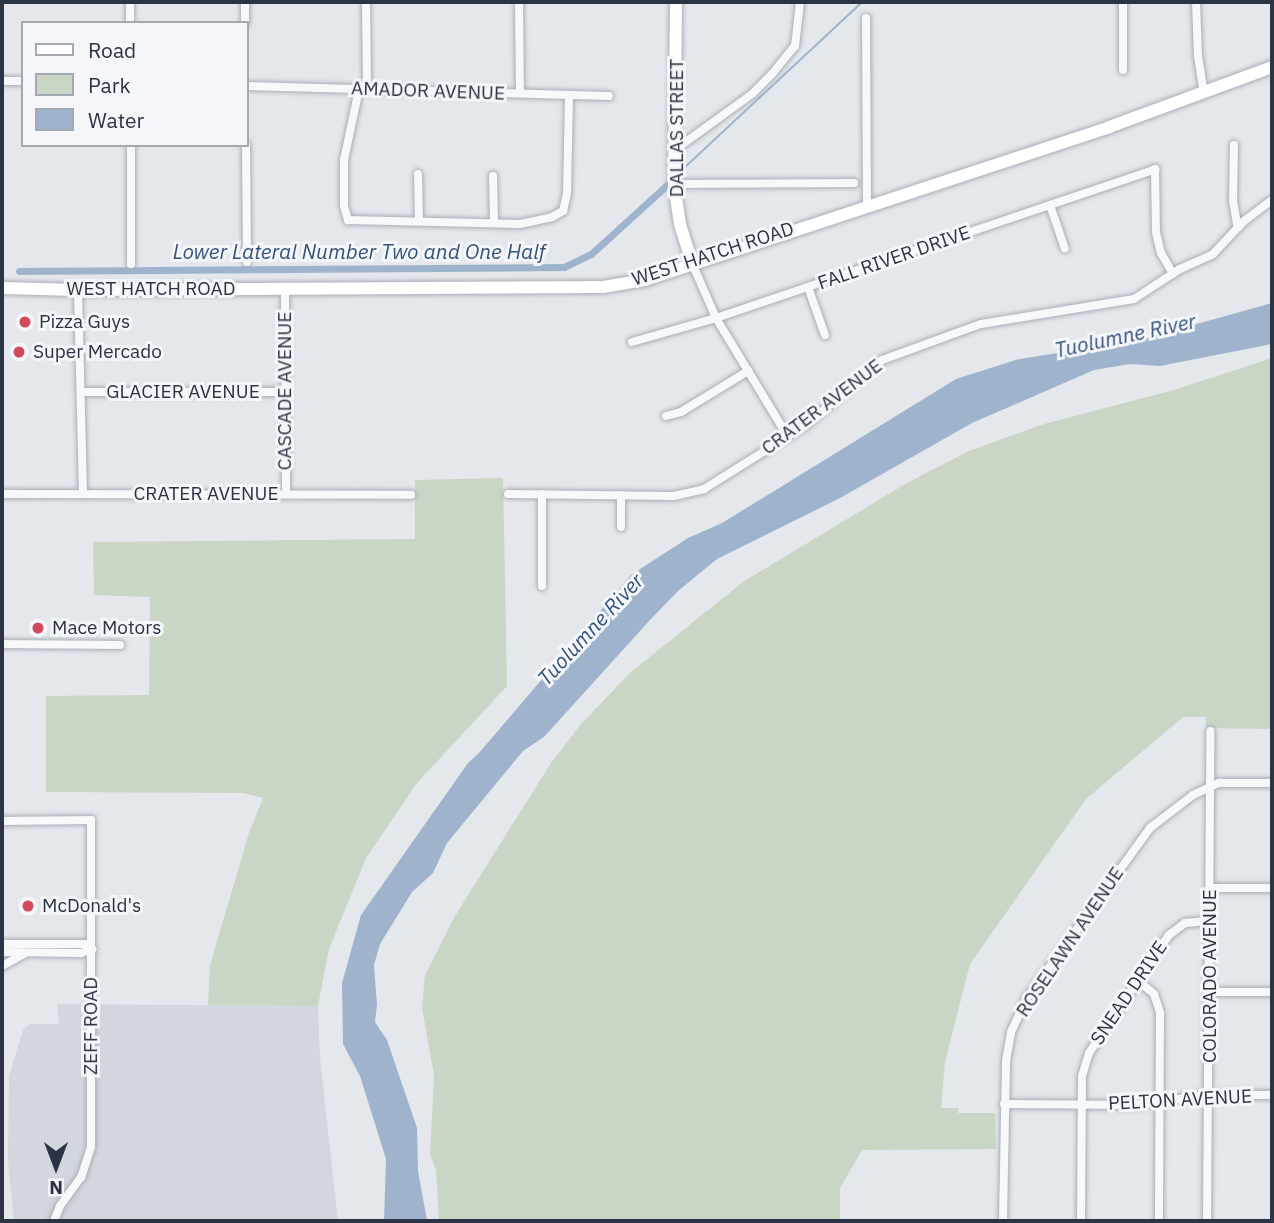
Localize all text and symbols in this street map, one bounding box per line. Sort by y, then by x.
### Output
legend [21,21,248,147]
text: Road [88,36,136,64]
street label: DALLAS STREET [666,59,688,197]
text: Park [88,71,131,99]
street label: AMADOR AVENUE [351,77,505,105]
text: Water [88,106,144,134]
street label: WEST HATCH ROAD [629,217,797,291]
street label: FALL RIVER DRIVE [815,221,973,295]
water label: Lower Lateral Number Two and One Half [173,238,545,264]
street label: WEST HATCH ROAD [67,278,235,300]
water label: Tuolumne River [1052,308,1198,362]
place label: Pizza Guys [39,311,130,333]
street label: CASCADE AVENUE [274,312,296,470]
marker: Pizza Guys [17,314,33,330]
place label: Super Mercado [33,341,162,363]
marker: Super Mercado [11,344,27,360]
street label: CRATER AVENUE [757,354,887,460]
street label: GLACIER AVENUE [106,381,260,403]
street label: CRATER AVENUE [134,483,278,505]
water label: Tuolumne River [532,568,648,690]
place label: Mace Motors [52,617,161,639]
marker: Mace Motors [30,620,46,636]
street label: ROSELAWN AVENUE [1011,863,1129,1021]
street label: COLORADO AVENUE [1199,889,1221,1063]
place label: McDonald's [42,895,141,917]
marker: McDonald's [20,898,36,914]
street label: SNEAD DRIVE [1086,937,1172,1049]
street label: ZEFF ROAD [80,977,102,1075]
street label: PELTON AVENUE [1107,1085,1253,1115]
north arrow [21,1132,91,1202]
text: N [49,1176,63,1200]

